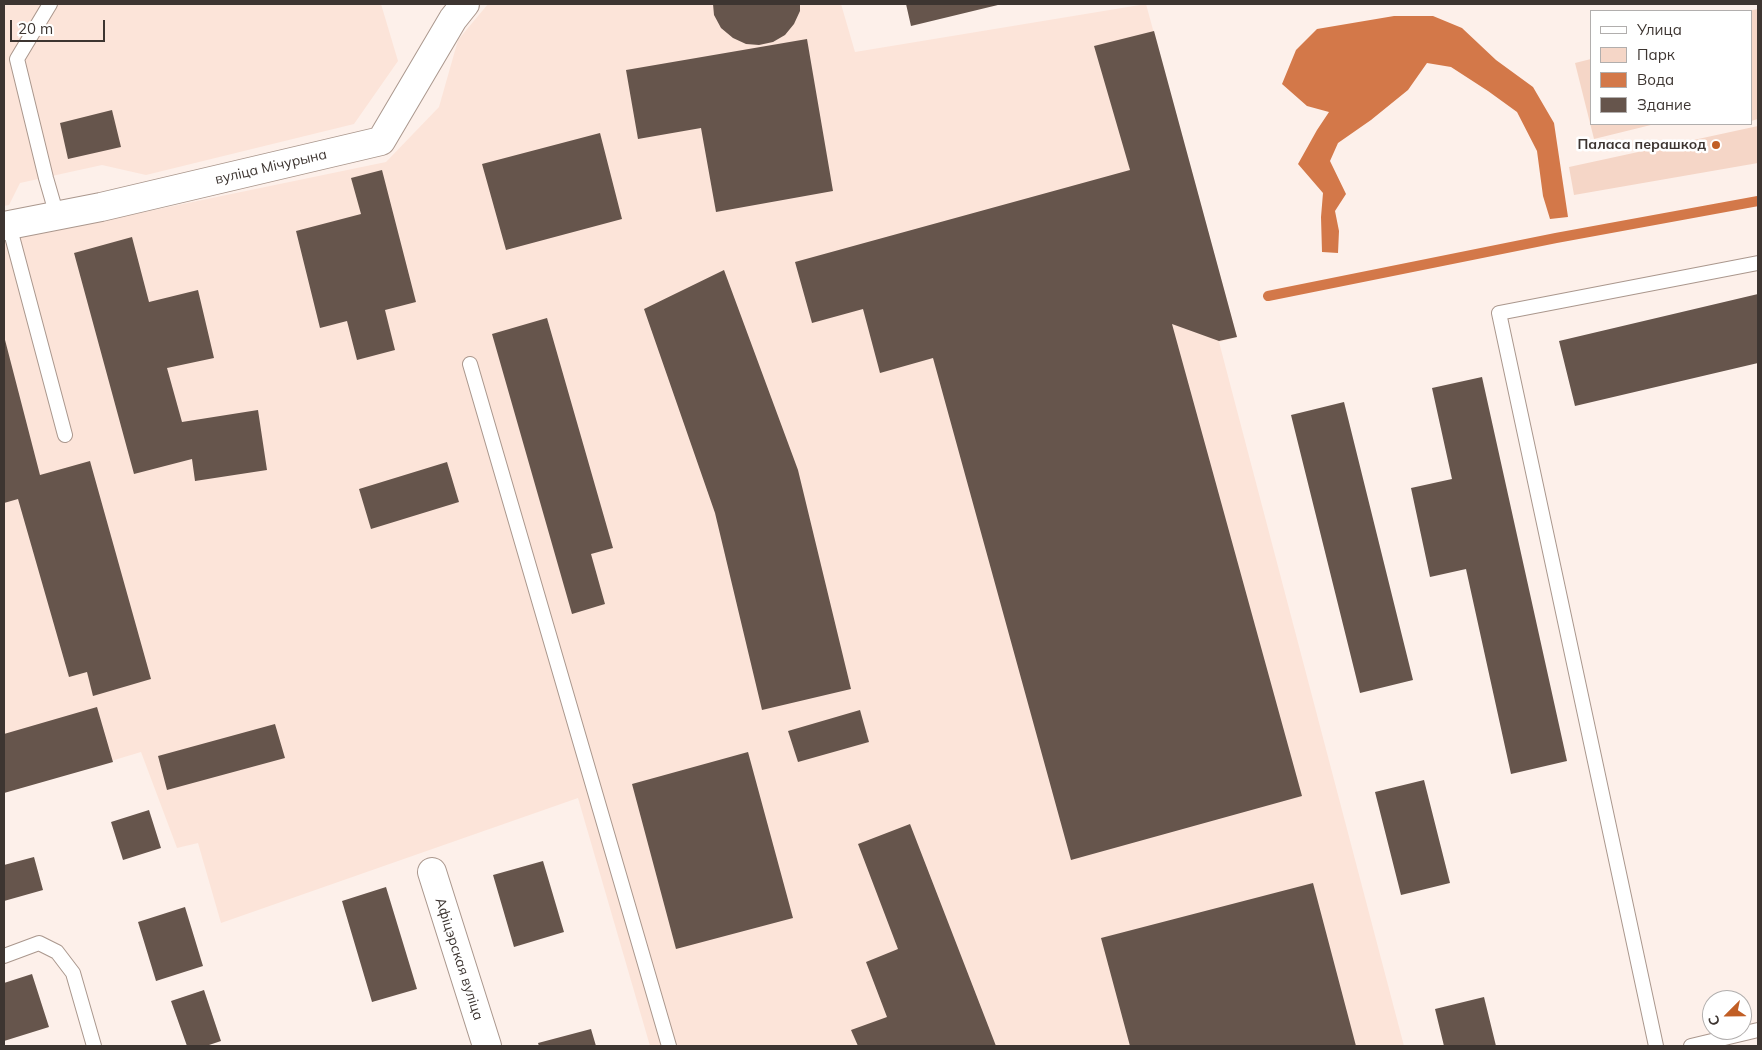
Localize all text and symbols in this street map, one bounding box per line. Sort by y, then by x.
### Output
scale bar [12,10,108,42]
legend [1590,10,1752,125]
text: 20 m [18,19,53,38]
text: Улица [1637,20,1682,39]
text: Парк [1637,45,1675,64]
text: Вода [1637,70,1674,89]
text: Здание [1637,95,1691,114]
place label: Паласа перашкод [1578,137,1706,153]
marker: Паласа перашкод [1710,139,1722,151]
street label: вуліца Мічурына [213,146,329,188]
street label: Афіцэрская вуліца [431,896,487,1022]
north arrow [1702,990,1752,1040]
text: С [1704,1013,1724,1028]

